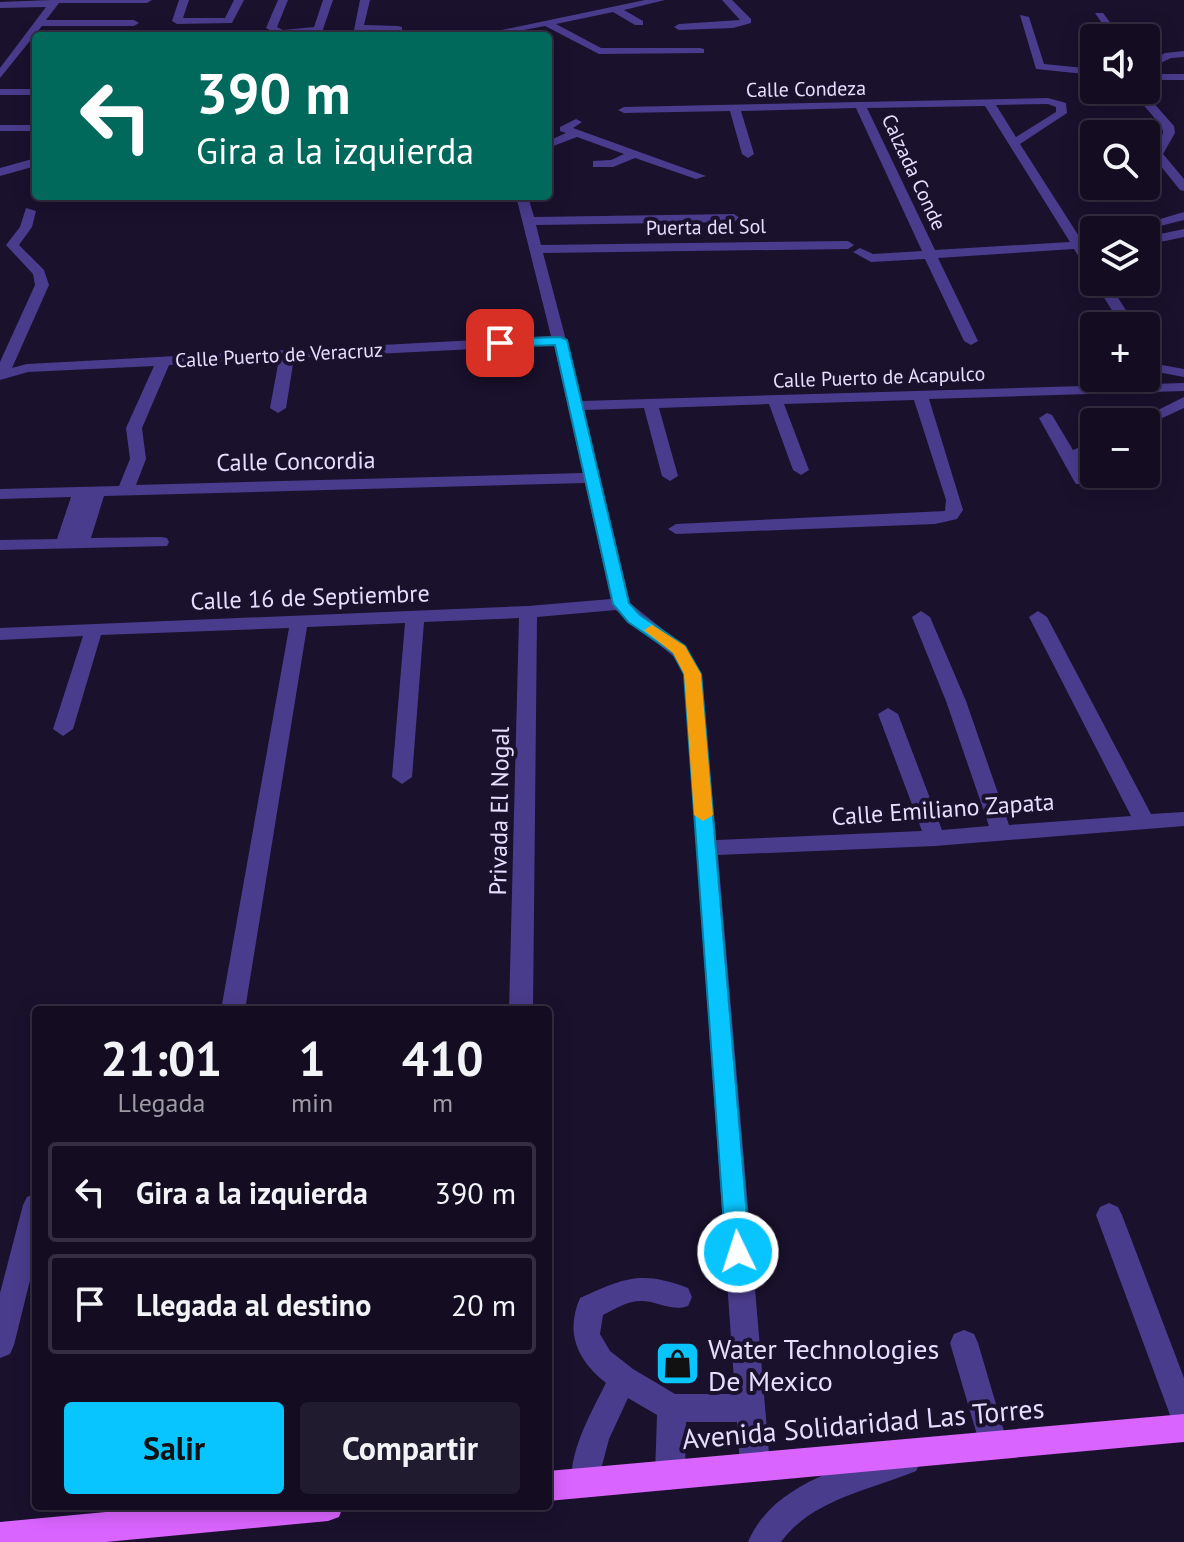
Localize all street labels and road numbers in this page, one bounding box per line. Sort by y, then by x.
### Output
street label: Calle Condeza [746,75,866,103]
street label: Calzada Conde [876,110,952,234]
street label: Puerta del Sol [646,213,766,241]
street label: Calle Puerto de Veracruz [175,337,383,373]
street label: Calle Puerto de Acapulco [772,360,986,394]
street label: Calle Concordia [216,444,376,478]
street label: Calle 16 de Septiembre [190,577,430,617]
street label: Privada El Nogal [482,726,516,896]
street label: Calle Emiliano Zapata [831,786,1055,832]
street label: Avenida Solidaridad Las Torres [680,1389,1046,1457]

